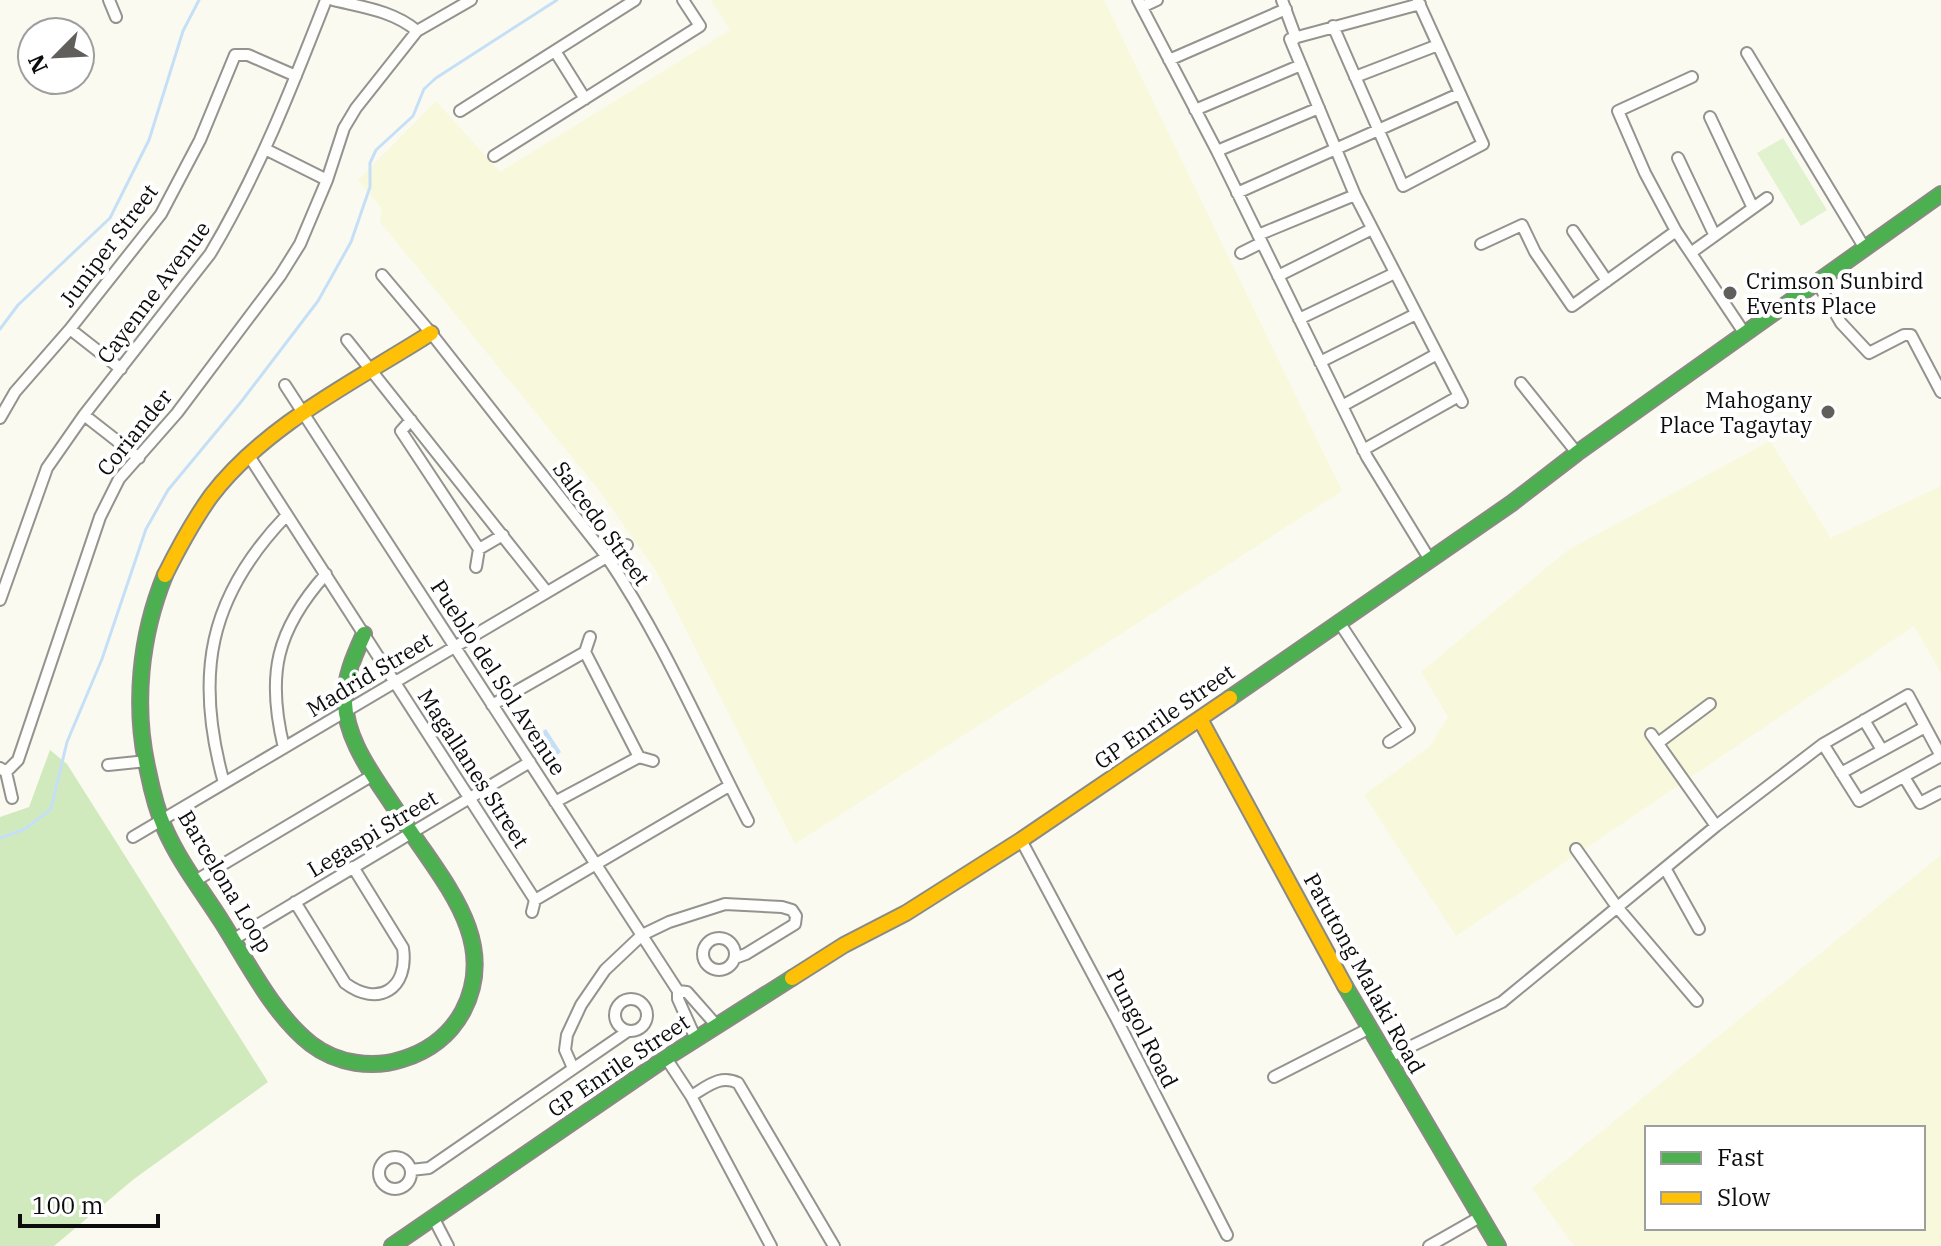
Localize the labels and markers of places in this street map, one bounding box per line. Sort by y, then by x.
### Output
place label: Crimson Sunbird Events Place [1746,266,1924,320]
marker: Crimson Sunbird Events Place [1721,284,1739,302]
place label: Mahogany Place Tagaytay [1659,385,1812,439]
marker: Mahogany Place Tagaytay [1819,403,1837,421]

